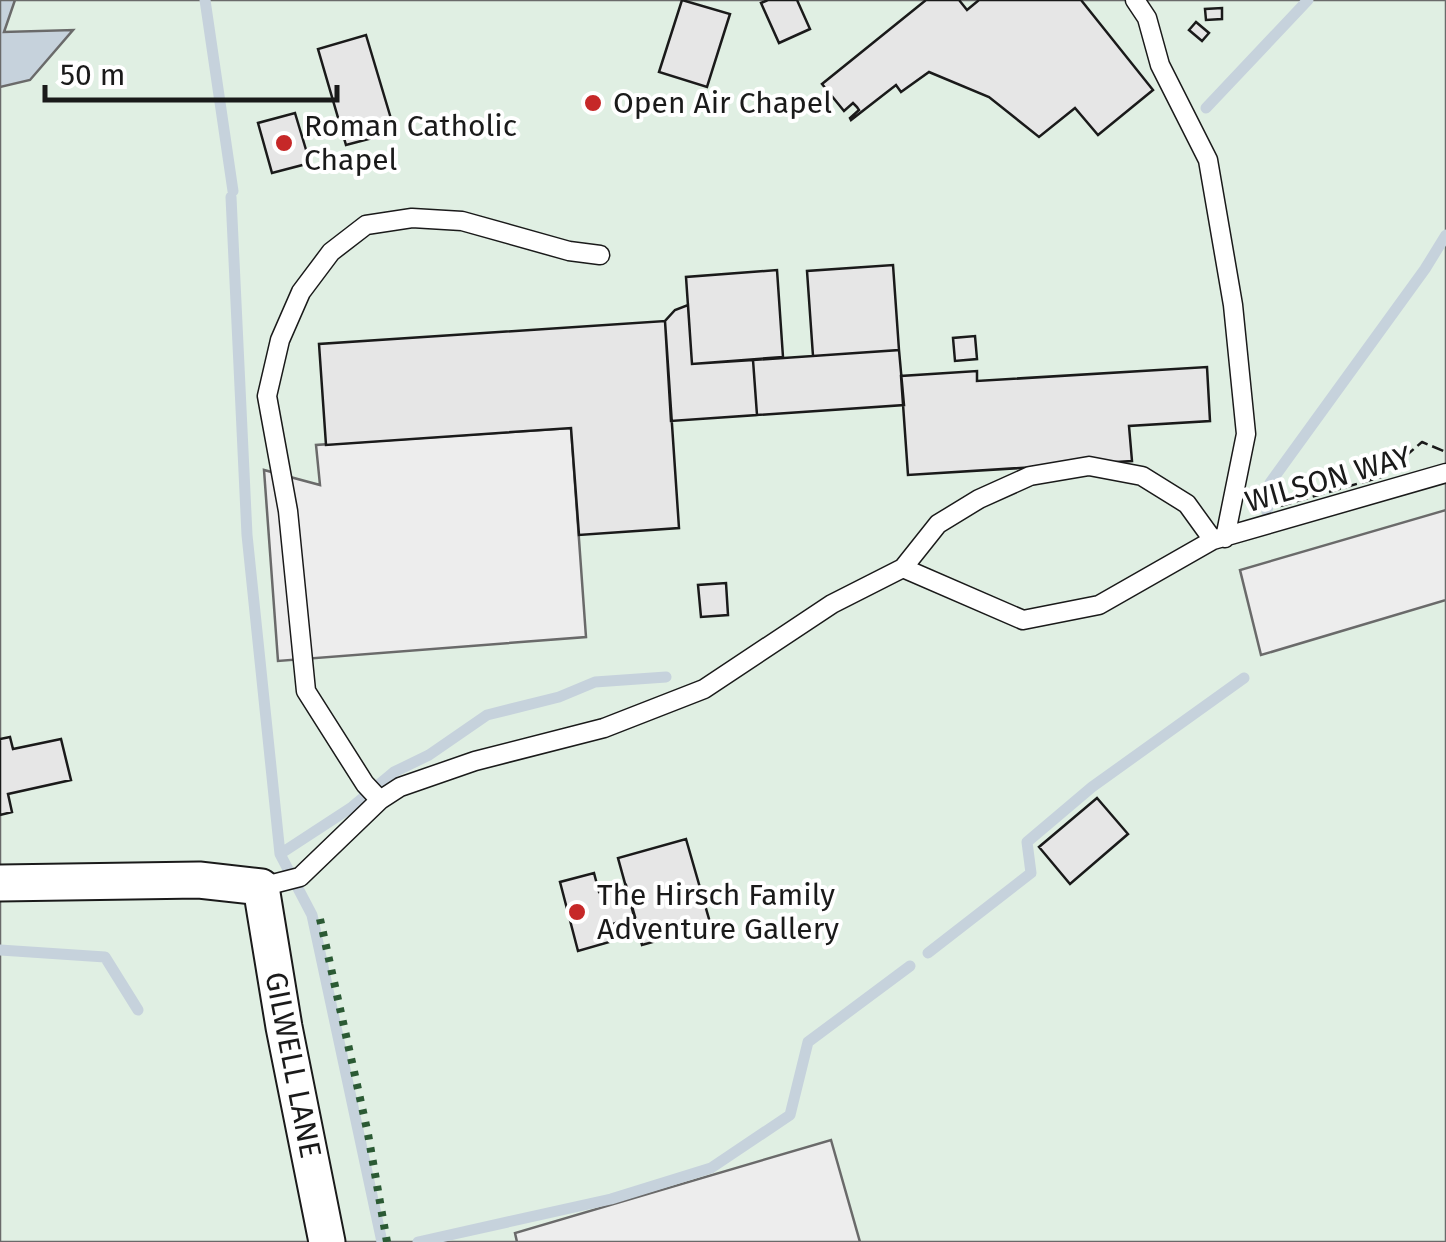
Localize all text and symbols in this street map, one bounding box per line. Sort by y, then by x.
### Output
scale bar [45,40,338,102]
text: 50 m [60,57,125,93]
place label: Open Air Chapel [613,85,832,121]
marker: Open Air Chapel [582,92,604,114]
place label: Roman Catholic Chapel [304,108,517,178]
marker: Roman Catholic Chapel [273,132,295,154]
street label: WILSON WAY [1241,438,1415,520]
place label: The Hirsch Family Adventure Gallery [597,877,839,947]
marker: The Hirsch Family Adventure Gallery [566,901,588,923]
street label: GILWELL LANE [257,969,329,1161]

